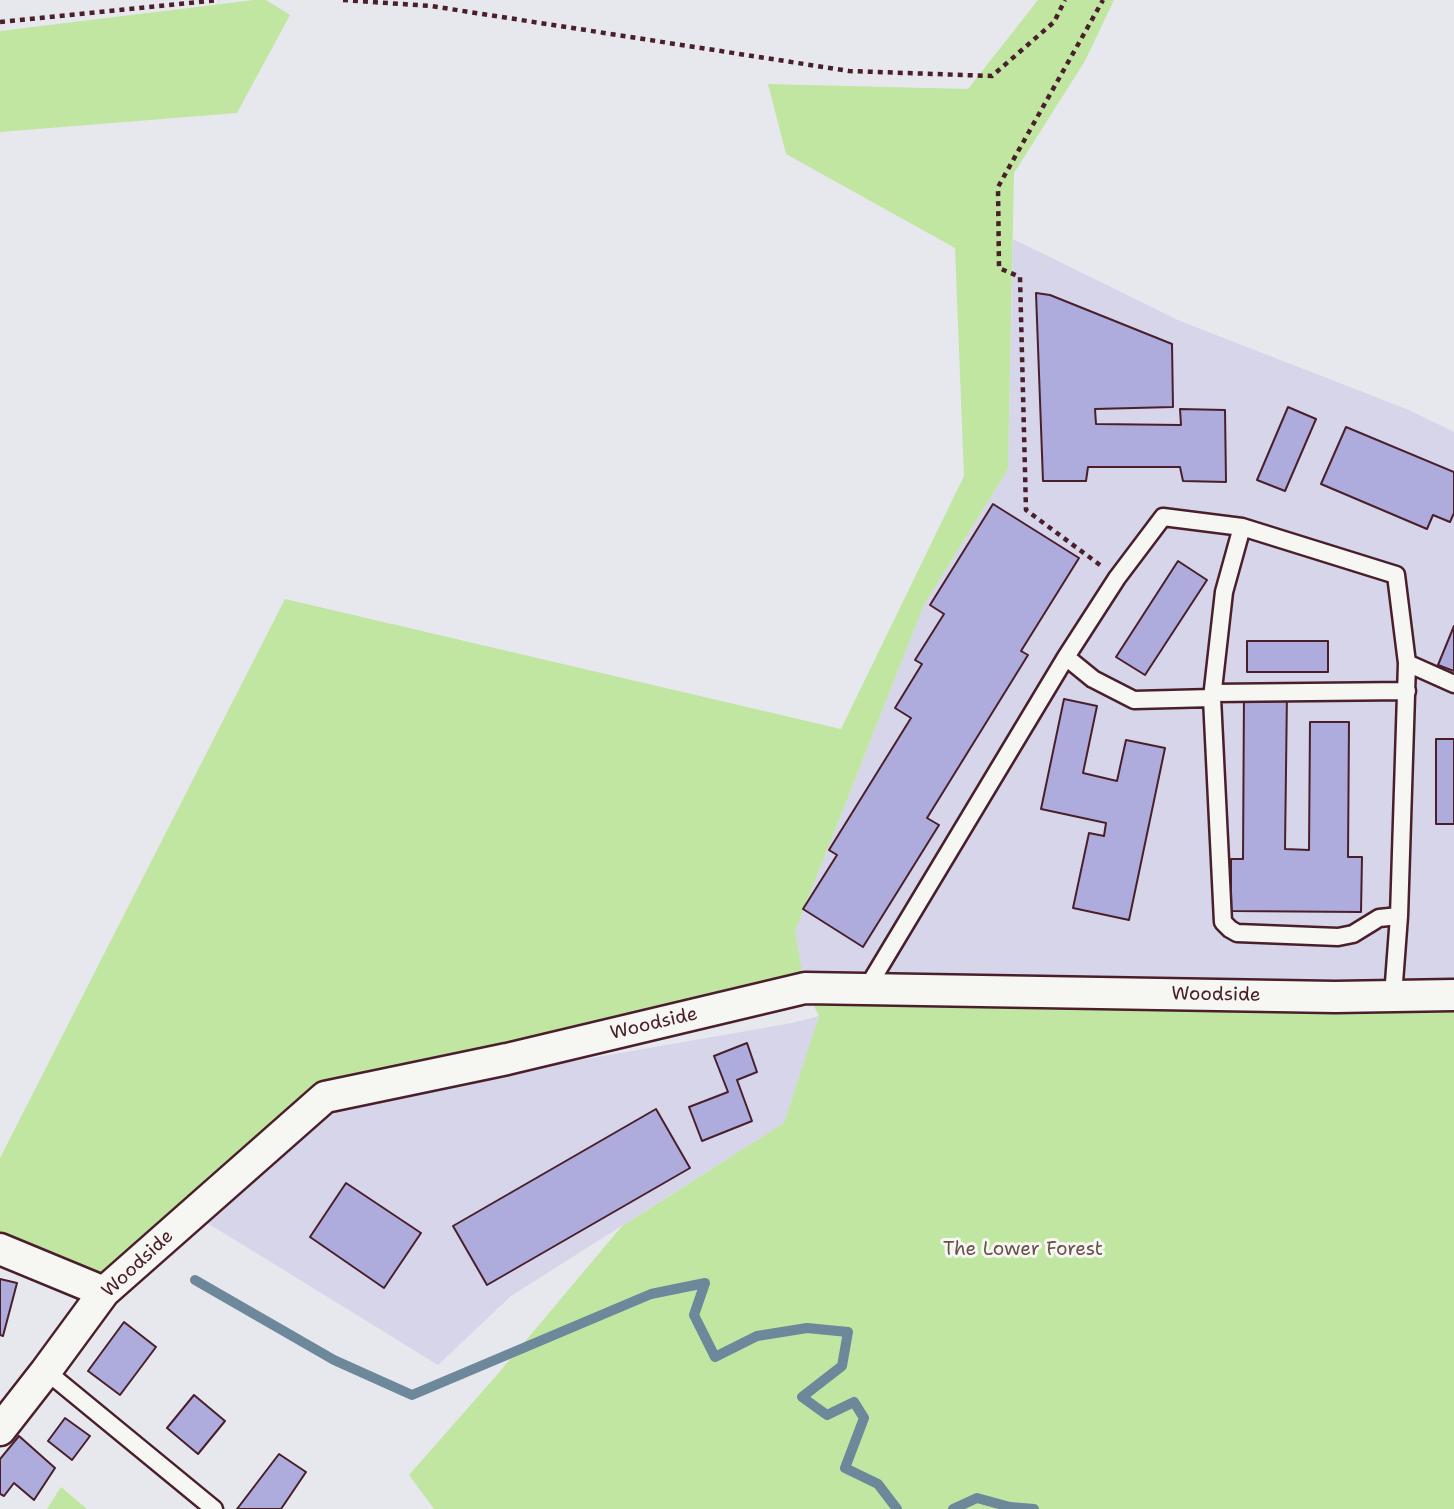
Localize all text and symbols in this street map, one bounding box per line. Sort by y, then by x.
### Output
street label: Woodside [1171,983,1261,1007]
street label: Woodside [608,1003,700,1045]
street label: Woodside [98,1225,178,1303]
park label: The Lower Forest [943,1239,1103,1261]

